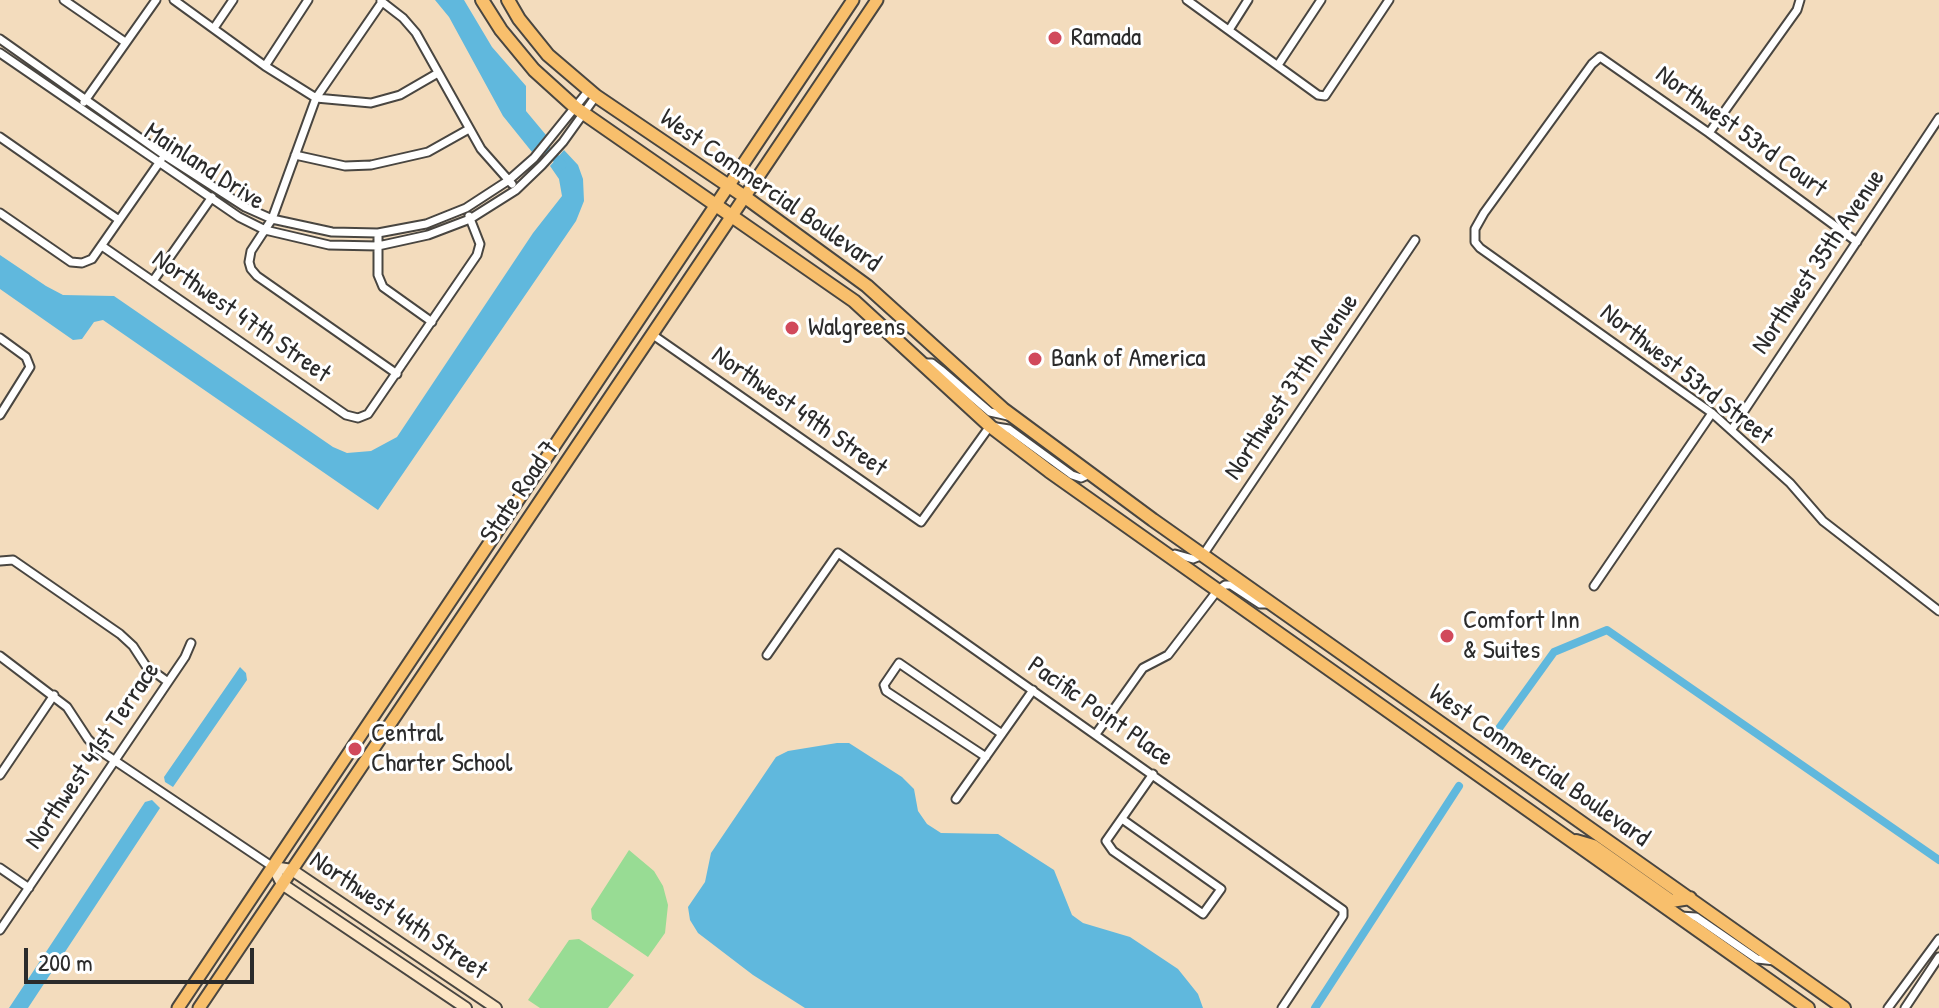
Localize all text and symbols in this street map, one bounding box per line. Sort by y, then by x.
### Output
place label: Ramada [1071,22,1141,54]
marker: Ramada [1046,29,1064,47]
street label: Northwest 53rd Court [1649,59,1833,205]
street label: West Commercial Boulevard [653,103,887,279]
street label: Mainland Drive [138,117,270,217]
street label: Northwest 35th Avenue [1746,164,1892,360]
street label: Northwest 47th Street [146,244,336,390]
street label: Northwest 37th Avenue [1218,288,1366,486]
street label: Northwest 53rd Street [1593,298,1779,452]
place label: Walgreens [808,312,905,344]
marker: Walgreens [783,319,801,337]
street label: Northwest 49th Street [705,340,893,484]
place label: Bank of America [1051,343,1206,375]
marker: Bank of America [1026,350,1044,368]
street label: State Road 7 [474,434,566,550]
place label: Comfort Inn & Suites [1463,605,1580,666]
marker: Comfort Inn & Suites [1438,627,1456,645]
street label: Pacific Point Place [1021,650,1179,774]
street label: Northwest 41st Terrace [19,657,167,855]
street label: West Commercial Boulevard [1422,678,1656,854]
place label: Central Charter School [371,718,512,780]
marker: Central Charter School [346,740,364,758]
street label: Northwest 44th Street [303,845,493,987]
scale bar [28,932,258,982]
text: 200 m [38,946,93,978]

